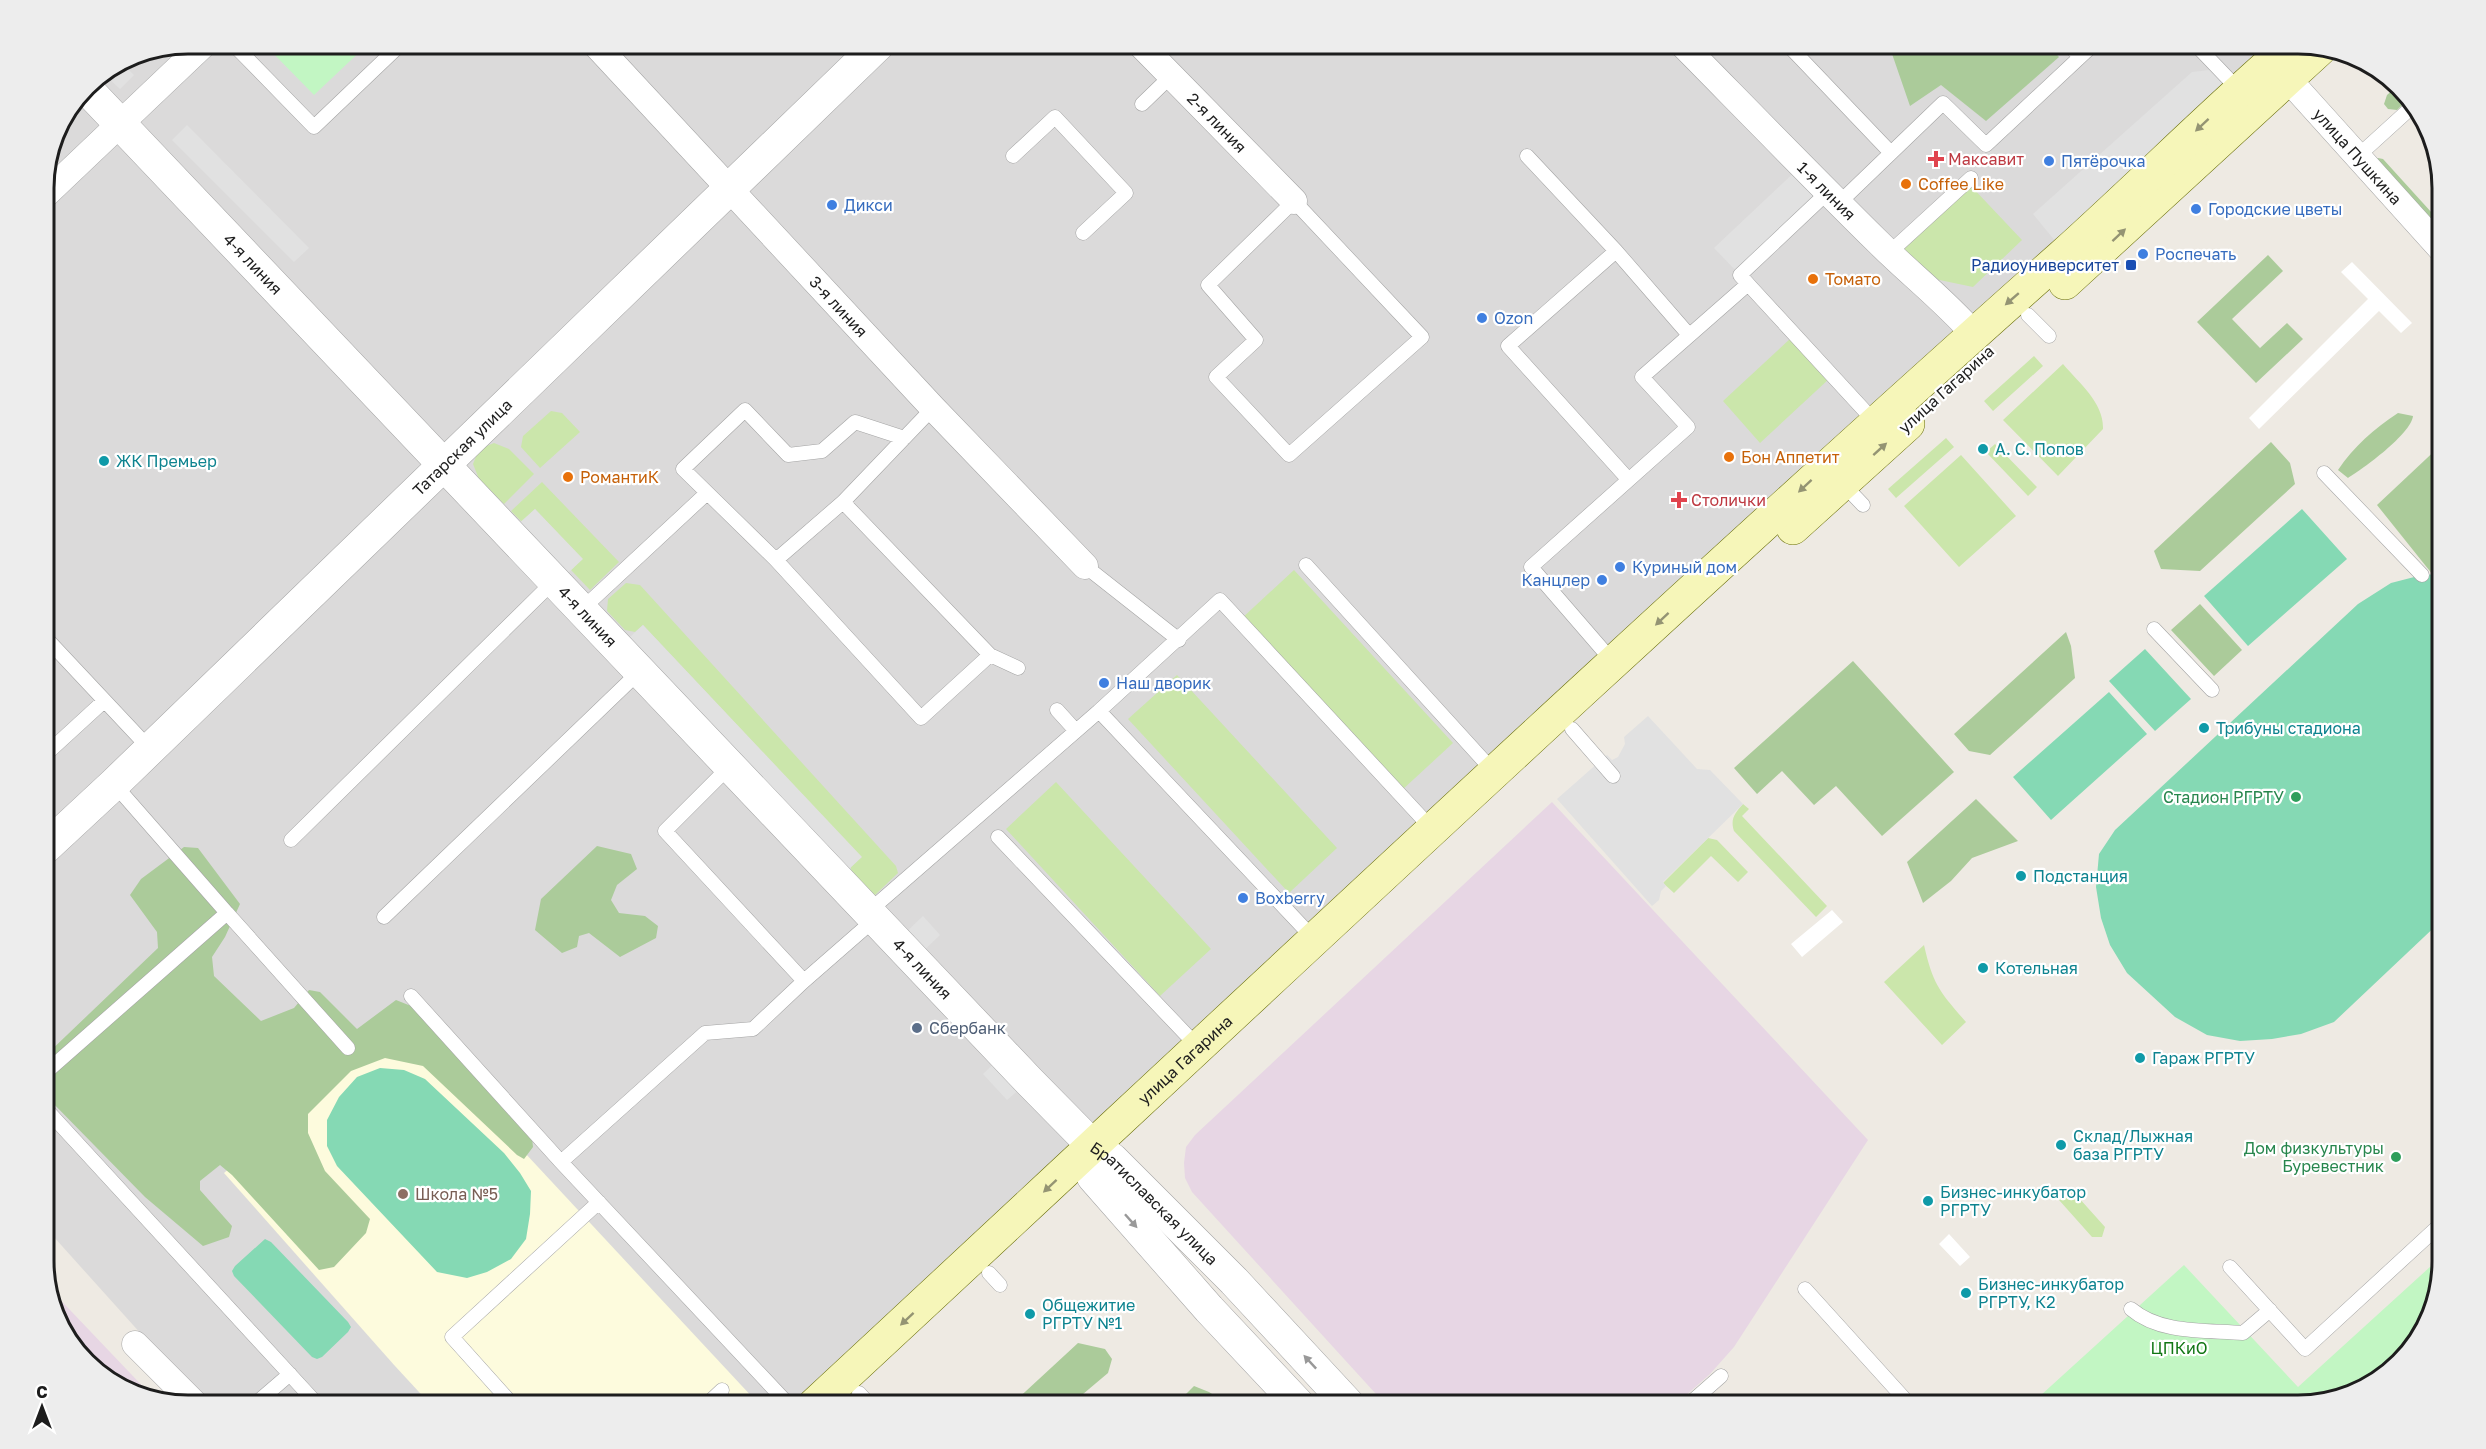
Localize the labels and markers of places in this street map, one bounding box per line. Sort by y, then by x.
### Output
place label: Максавит [1948,149,2024,169]
place label: Пятёрочка [2061,151,2145,171]
marker: Максавит [1929,152,1943,166]
marker: Пятёрочка [2042,154,2056,168]
place label: Coffee Like [1918,174,2004,194]
marker: Coffee Like [1899,177,1913,191]
place label: Дикси [844,195,893,215]
marker: Дикси [825,198,839,212]
place label: Городские цветы [2208,199,2342,219]
marker: Городские цветы [2189,202,2203,216]
place label: Роспечать [2155,244,2237,264]
marker: Роспечать [2136,247,2150,261]
place label: Радиоуниверситет [1971,255,2119,275]
marker: Радиоуниверситет [2124,258,2138,272]
place label: Томато [1825,269,1881,289]
marker: Томато [1806,272,1820,286]
place label: Ozon [1494,308,1533,328]
marker: Ozon [1475,311,1489,325]
place label: А. С. Попов [1995,439,2084,459]
marker: А. С. Попов [1976,442,1990,456]
place label: Бон Аппетит [1741,447,1840,467]
marker: Бон Аппетит [1722,450,1736,464]
place label: ЖК Премьер [116,451,217,471]
marker: ЖК Премьер [97,454,111,468]
place label: РомантиК [580,467,659,487]
marker: РомантиК [561,470,575,484]
place label: Столички [1691,490,1766,510]
marker: Столички [1672,493,1686,507]
place label: Куриный дом [1632,557,1737,577]
marker: Куриный дом [1613,560,1627,574]
place label: Канцлер [1521,570,1590,590]
marker: Канцлер [1595,573,1609,587]
place label: Наш дворик [1116,673,1211,693]
marker: Наш дворик [1097,676,1111,690]
place label: Трибуны стадиона [2216,718,2361,738]
marker: Трибуны стадиона [2197,721,2211,735]
place label: Стадион РГРТУ [2163,787,2284,807]
marker: Стадион РГРТУ [2289,790,2303,804]
place label: Подстанция [2033,866,2128,886]
marker: Подстанция [2014,869,2028,883]
place label: Boxberry [1255,888,1325,908]
marker: Boxberry [1236,891,1250,905]
place label: Котельная [1995,958,2078,978]
marker: Котельная [1976,961,1990,975]
place label: Сбербанк [929,1018,1006,1038]
marker: Сбербанк [910,1021,924,1035]
place label: Гараж РГРТУ [2152,1048,2255,1068]
marker: Гараж РГРТУ [2133,1051,2147,1065]
place label: Склад/Лыжная база РГРТУ [2073,1126,2193,1164]
marker: Склад/Лыжная база РГРТУ [2054,1138,2068,1152]
place label: Дом физкультуры Буревестник [2244,1138,2384,1176]
marker: Дом физкультуры Буревестник [2389,1150,2403,1164]
place label: Бизнес-инкубатор РГРТУ [1940,1182,2086,1220]
place label: Школа №5 [415,1184,498,1204]
marker: Школа №5 [396,1187,410,1201]
marker: Бизнес-инкубатор РГРТУ [1921,1194,1935,1208]
place label: Бизнес-инкубатор РГРТУ, К2 [1978,1274,2124,1312]
marker: Бизнес-инкубатор РГРТУ, К2 [1959,1286,1973,1300]
place label: Общежитие РГРТУ №1 [1042,1295,1135,1333]
marker: Общежитие РГРТУ №1 [1023,1307,1037,1321]

